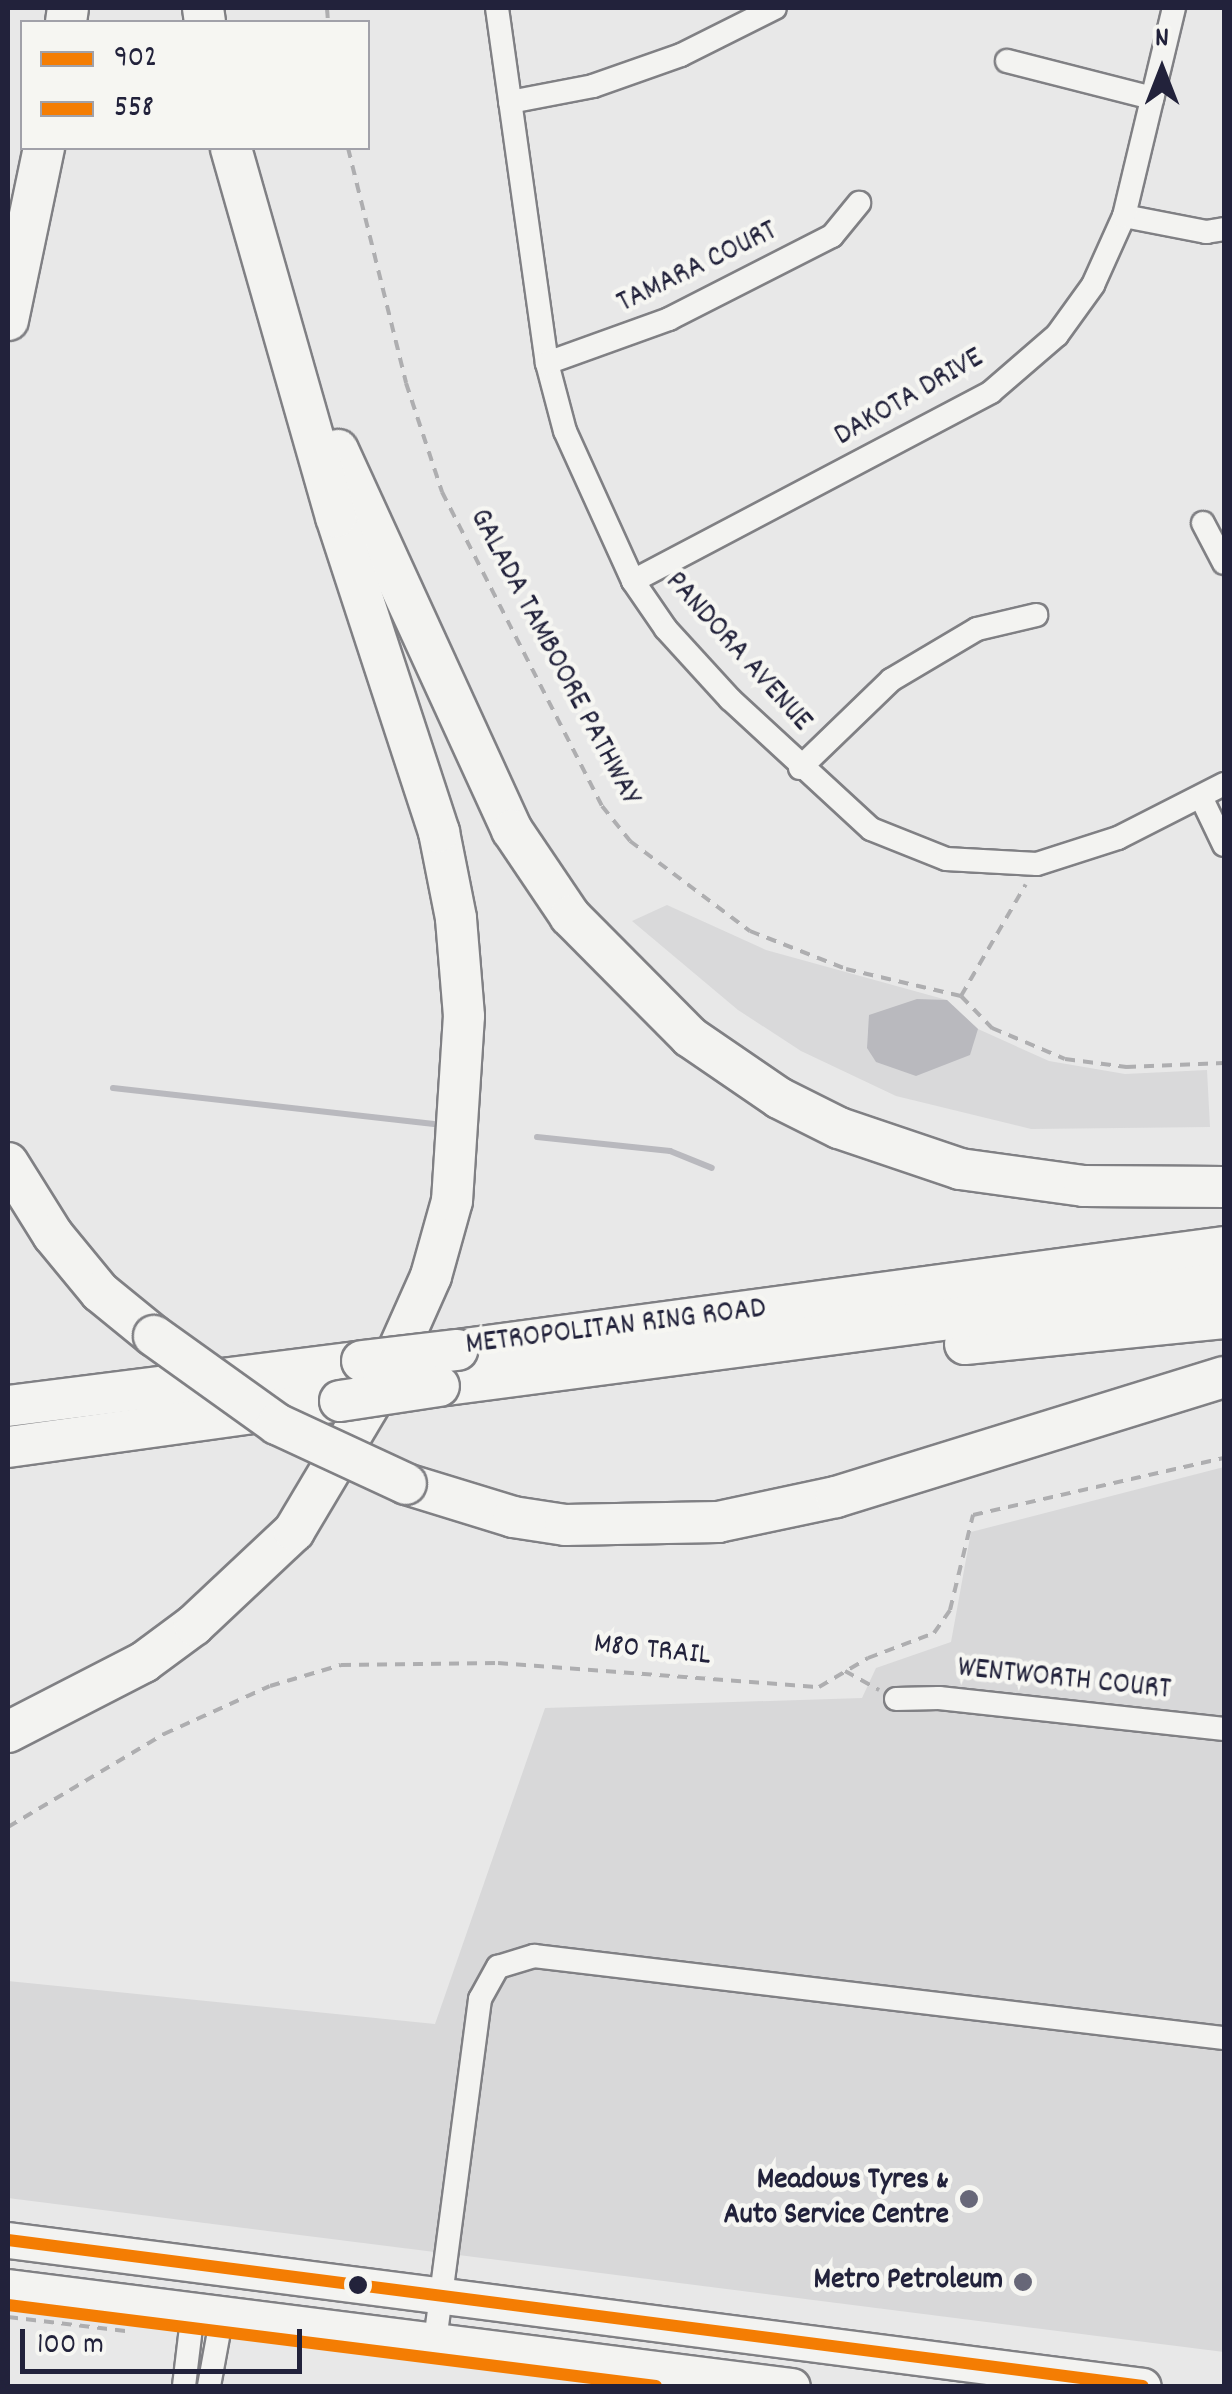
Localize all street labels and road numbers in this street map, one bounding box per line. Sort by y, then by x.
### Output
street label: TAMARA COURT [612,215,784,323]
street label: DAKOTA DRIVE [829,342,991,456]
street label: GALADA TAMBOORE PATHWAY [460,504,646,812]
street label: PANDORA AVENUE [656,566,818,740]
street label: METROPOLITAN RING ROAD [464,1293,768,1365]
street label: M80 TRAIL [592,1628,712,1676]
street label: WENTWORTH COURT [956,1652,1172,1710]

